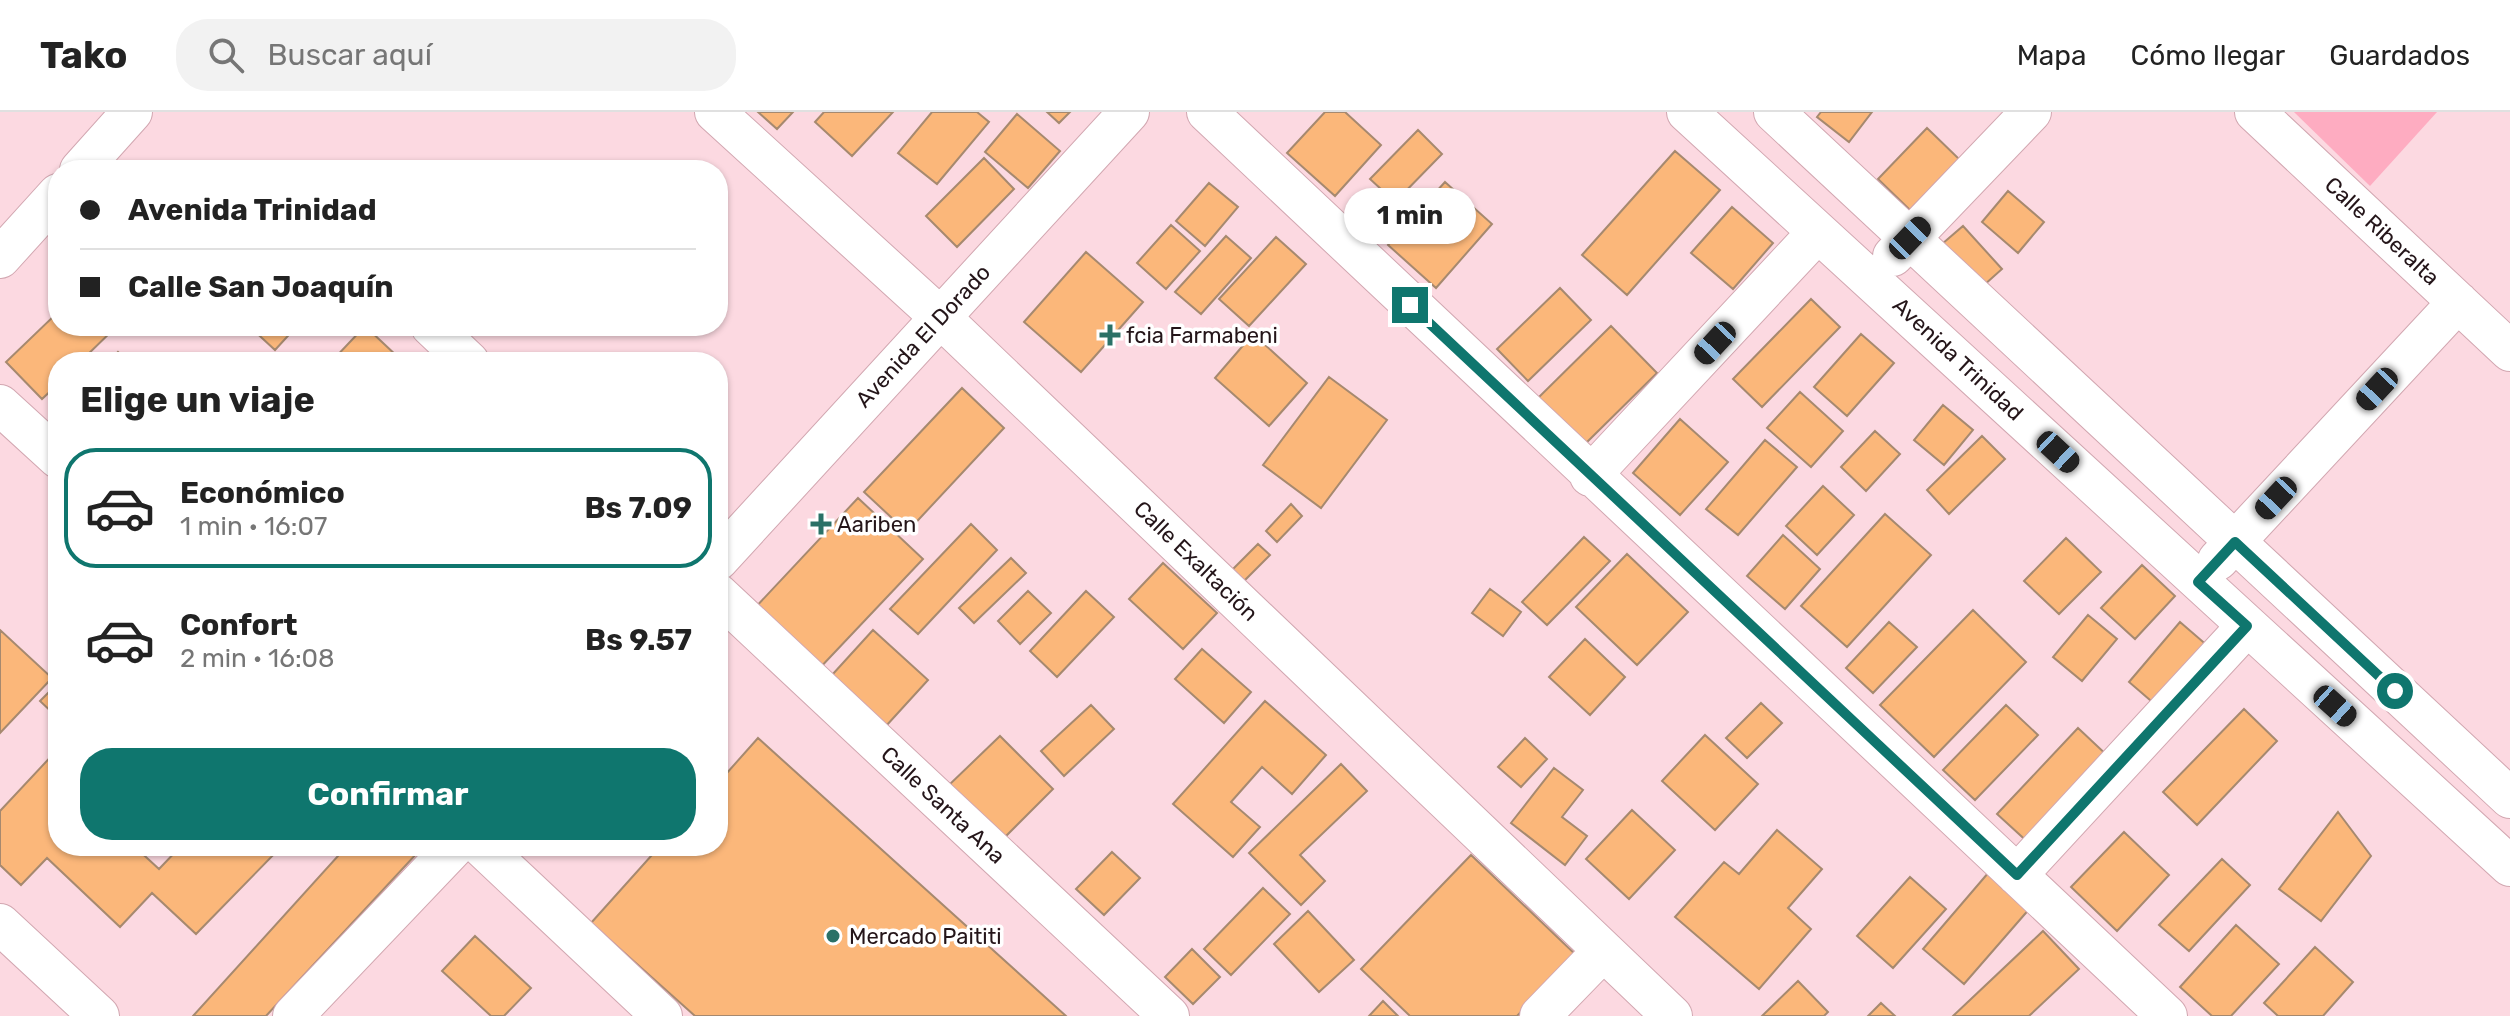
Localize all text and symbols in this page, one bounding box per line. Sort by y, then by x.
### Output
search box [176,19,736,91]
text: Tako [40,32,128,78]
icon: search [204,33,248,77]
text: Buscar aquí [268,37,432,73]
text: Mapa [2017,39,2086,72]
text: Cómo llegar [2130,39,2285,72]
text: Guardados [2329,39,2470,72]
street label: Calle Riberalta [2319,171,2445,291]
callout: 1 min [1344,189,1476,245]
text: Avenida Trinidad [128,192,377,228]
text: 1 min [1377,200,1443,231]
car [1885,212,1935,264]
street label: Avenida El Dorado [850,259,996,413]
text: Calle San Joaquín [128,269,394,305]
route end [1392,287,1428,323]
street label: Avenida Trinidad [1887,292,2029,426]
car [1690,317,1740,369]
place label: fcia Farmabeni [1126,322,1278,349]
marker: fcia Farmabeni [1101,326,1119,344]
car [2352,363,2402,415]
text: Elige un viaje [80,378,315,421]
car [2032,427,2084,477]
icon: car [84,472,156,544]
car [2251,472,2301,524]
text: Económico [180,475,345,511]
text: Bs 7.09 [584,490,692,526]
street label: Calle Exaltación [1128,495,1264,627]
text: 1 min · 16:07 [180,511,327,542]
place label: Aariben [837,511,916,538]
marker: Aariben [812,515,830,533]
icon: car [84,604,156,676]
text: Confort [180,607,298,643]
text: Bs 9.57 [585,622,692,658]
text: 2 min · 16:08 [180,643,335,674]
route start [2377,673,2413,709]
car [2309,681,2361,731]
street label: Calle Santa Ana [875,741,1011,869]
button: Confirmar [80,748,696,840]
place label: Mercado Paititi [849,923,1002,950]
marker: Mercado Paititi [824,927,842,945]

